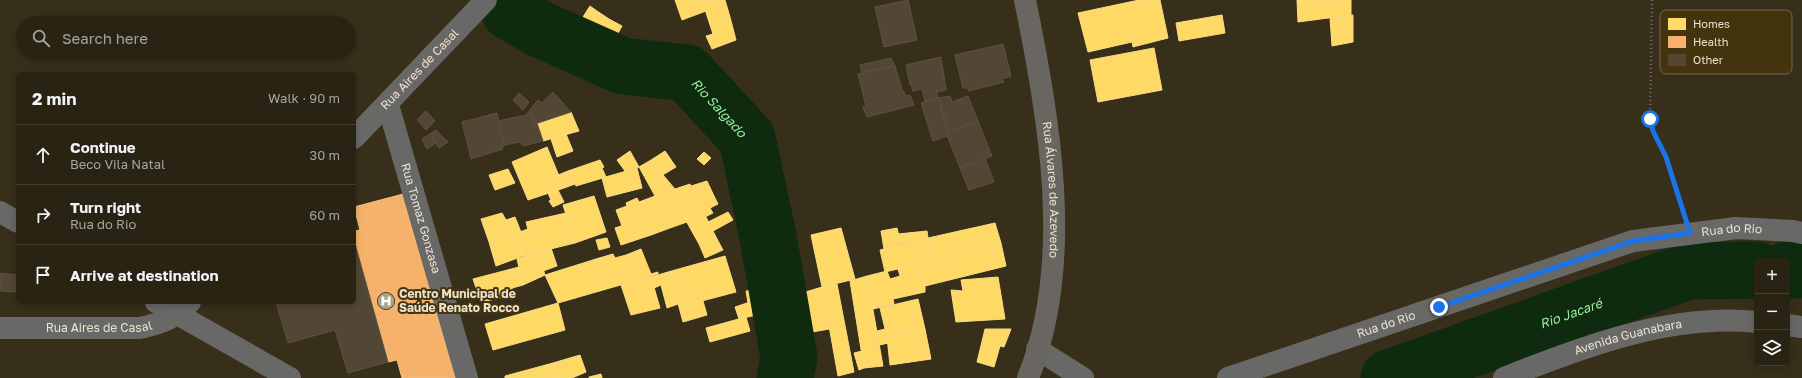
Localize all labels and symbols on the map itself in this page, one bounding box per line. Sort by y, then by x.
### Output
legend [1660,10,1792,74]
text: Homes [1693,17,1730,30]
street label: Rua Aires de Casal [377,25,462,113]
text: Health [1693,35,1728,48]
text: Other [1693,53,1724,66]
water label: Rio Salgado [688,75,751,141]
route start [1641,110,1659,128]
street label: Rua Álvares de Azevedo [1039,121,1062,259]
street label: Rua Tomaz Gonzasa [398,161,444,275]
street label: Rua do Rio [1700,220,1763,239]
place label: Centro Municipal de Saúde Renato Rocco [399,286,519,315]
hospital icon: Centro Municipal de Saúde Renato Rocco [376,291,396,311]
water label: Rio Jacaré [1538,294,1605,332]
route end [1430,298,1448,316]
street label: Rua do Rio [1355,307,1417,341]
street label: Avenida Guanabara [1572,316,1683,358]
street label: Rua Aires de Casal [46,317,154,335]

